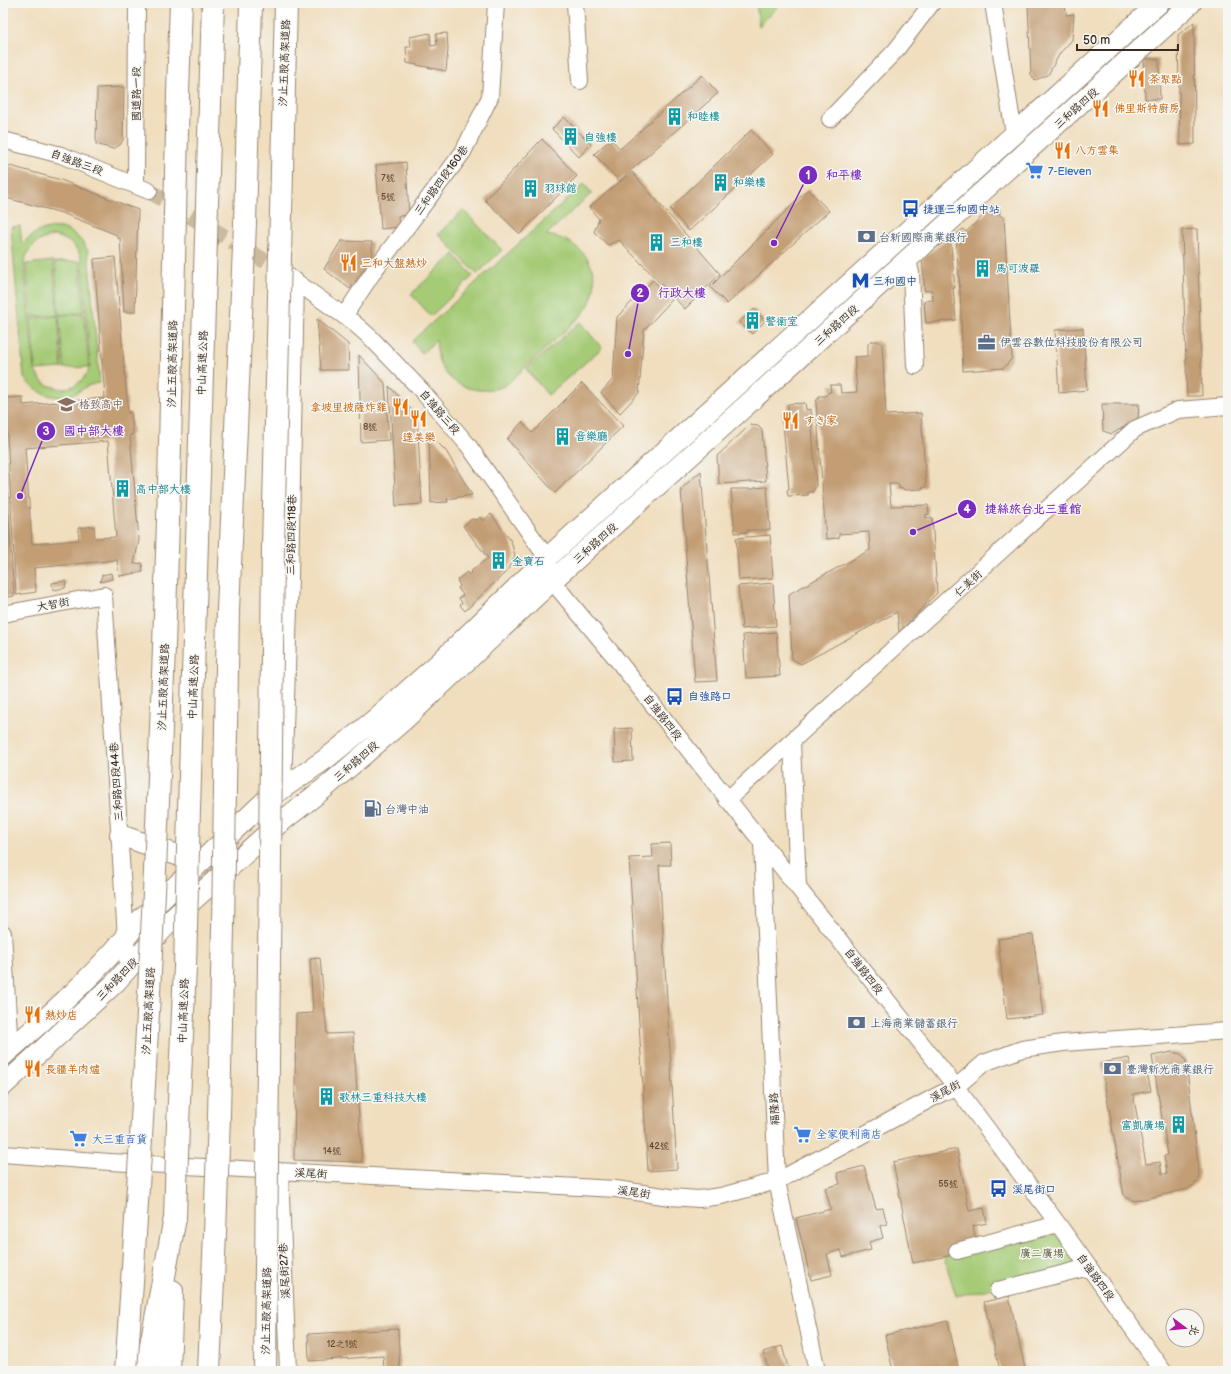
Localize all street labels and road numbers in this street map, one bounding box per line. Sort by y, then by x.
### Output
street label: 汐止五股高架道路 [276,19,293,107]
street label: 國道路一段 [130,67,143,122]
street label: 三和路四段 [1052,85,1101,132]
street label: 三和路四段160巷 [412,143,471,218]
street label: 自強路三段 [49,147,105,178]
street label: 三和路四段 [812,302,861,349]
street label: 汐止五股高架道路 [165,320,180,408]
street label: 中山高速公路 [195,330,210,396]
street label: 自強路三段 [417,387,463,437]
street label: 三和路四段118巷 [284,494,299,576]
street label: 三和路四段 [571,520,620,567]
street label: 仁美街 [952,567,986,599]
street label: 大智街 [36,595,72,614]
street label: 汐止五股高架道路 [155,643,172,731]
street label: 中山高速公路 [186,654,201,720]
street label: 自強路四段 [641,692,685,743]
street label: 三和路四段 [331,738,381,784]
street label: 三和路四段44巷 [107,742,126,822]
street label: 自強路四段 [842,946,886,997]
street label: 三和路四段 [94,955,141,1004]
street label: 汐止五股高架道路 [140,967,157,1055]
street label: 中山高速公路 [176,978,191,1044]
street label: 溪尾街 [928,1077,964,1105]
street label: 福隆路 [767,1092,782,1126]
street label: 溪尾街 [294,1166,329,1181]
street label: 溪尾街 [617,1184,652,1201]
street label: 溪尾街27巷 [277,1243,292,1299]
street label: 自強路四段 [1074,1251,1117,1303]
street label: 汐止五股高架道路 [259,1267,274,1355]

